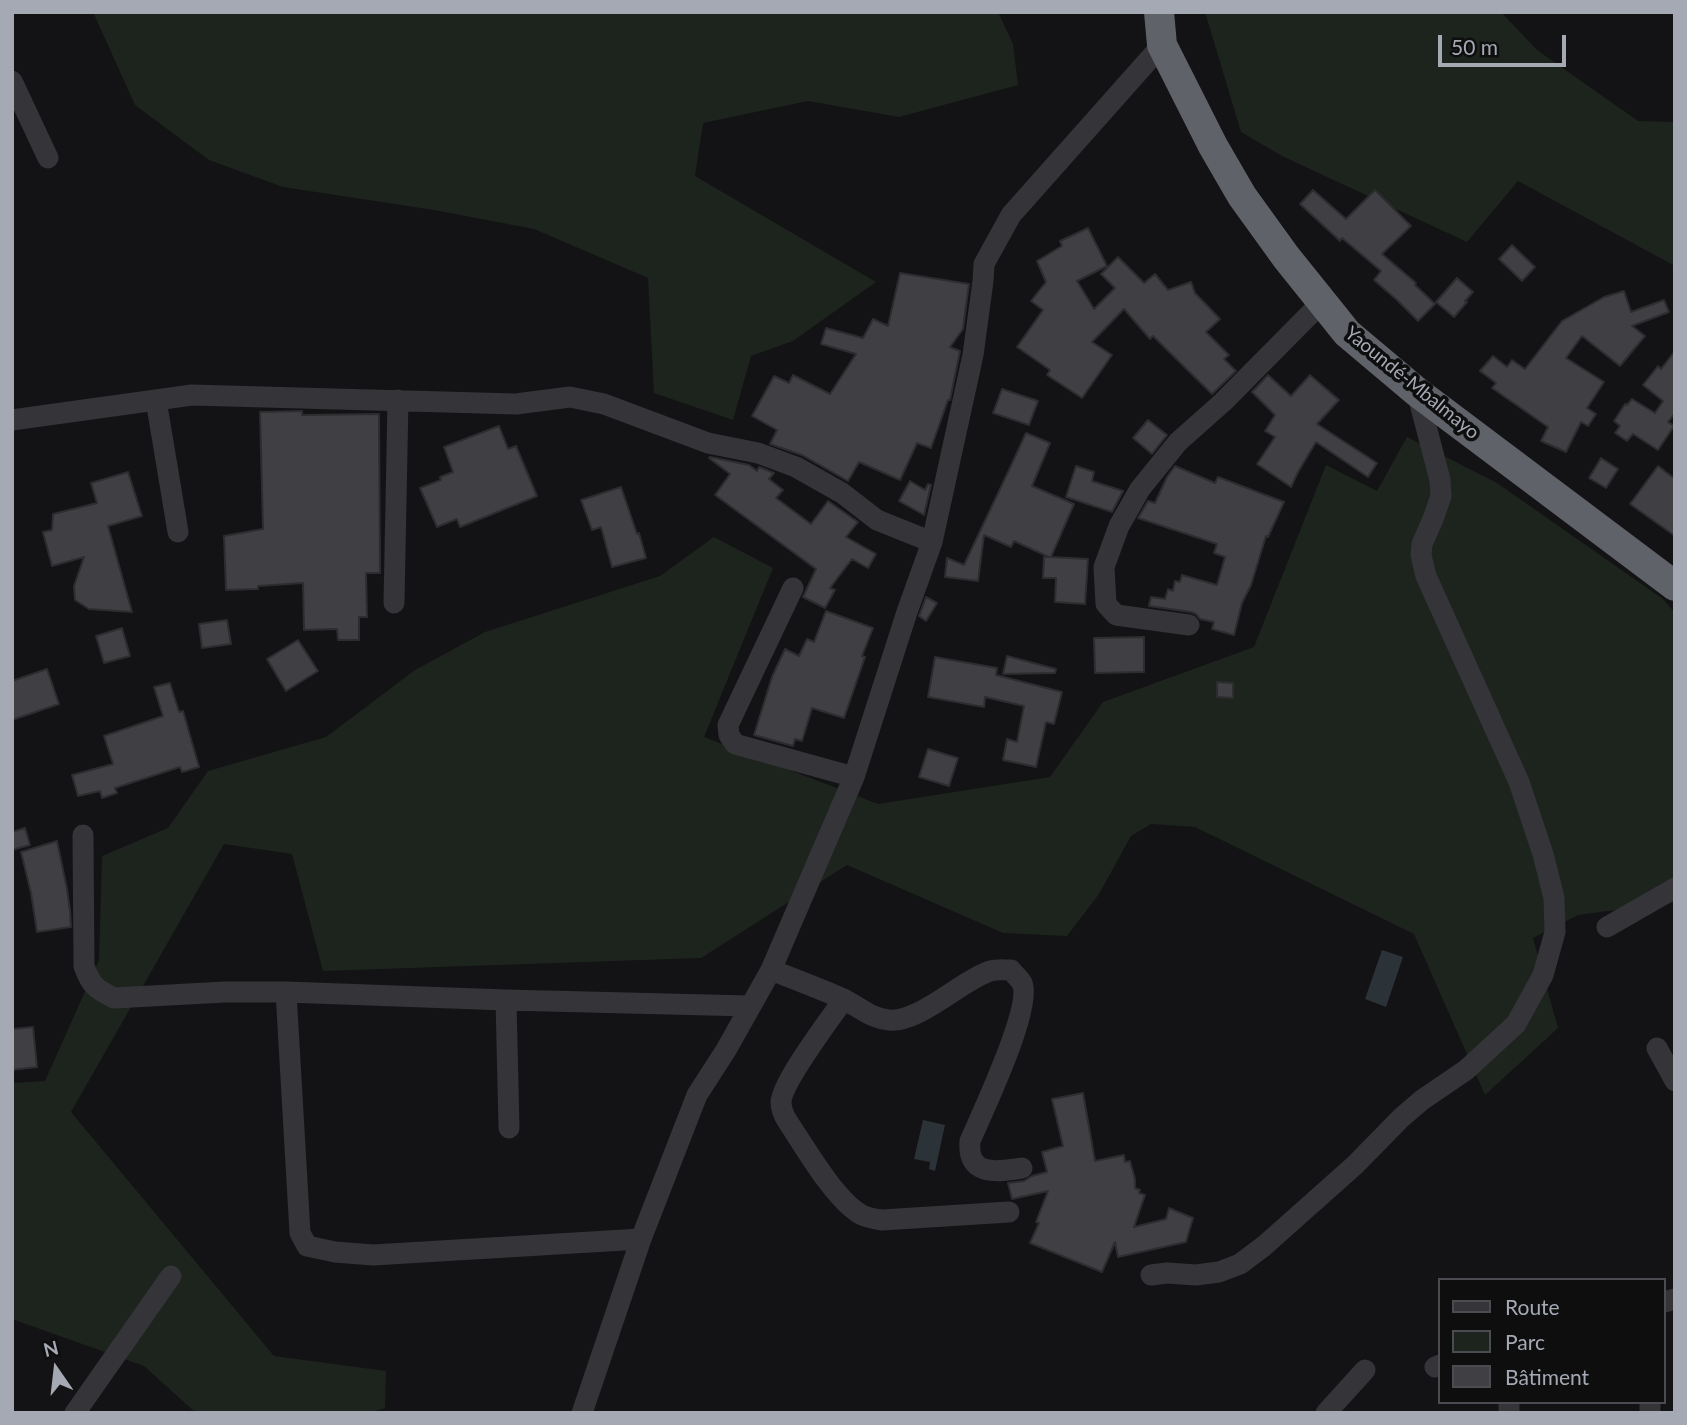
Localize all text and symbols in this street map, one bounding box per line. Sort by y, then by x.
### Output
scale bar [1442,21,1570,65]
text: 50 m [1451,34,1498,59]
street label: Yaoundé-Mbalmayo [1340,322,1484,444]
legend [1438,1278,1666,1404]
text: Route [1505,1294,1560,1319]
text: Parc [1505,1329,1545,1354]
north arrow [21,1334,91,1404]
text: N [41,1335,61,1361]
text: Bâtiment [1505,1364,1589,1389]

